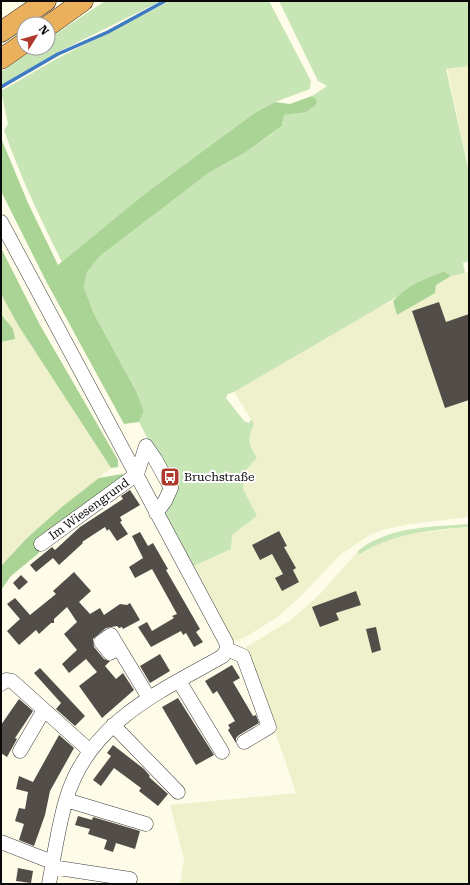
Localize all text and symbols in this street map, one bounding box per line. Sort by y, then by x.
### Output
north arrow [16,16,56,56]
text: N [36,23,52,38]
bus stop icon: Bruchstraße [159,466,181,488]
place label: Bruchstraße [184,470,255,484]
street label: Im Wiesengrund [46,475,132,543]

